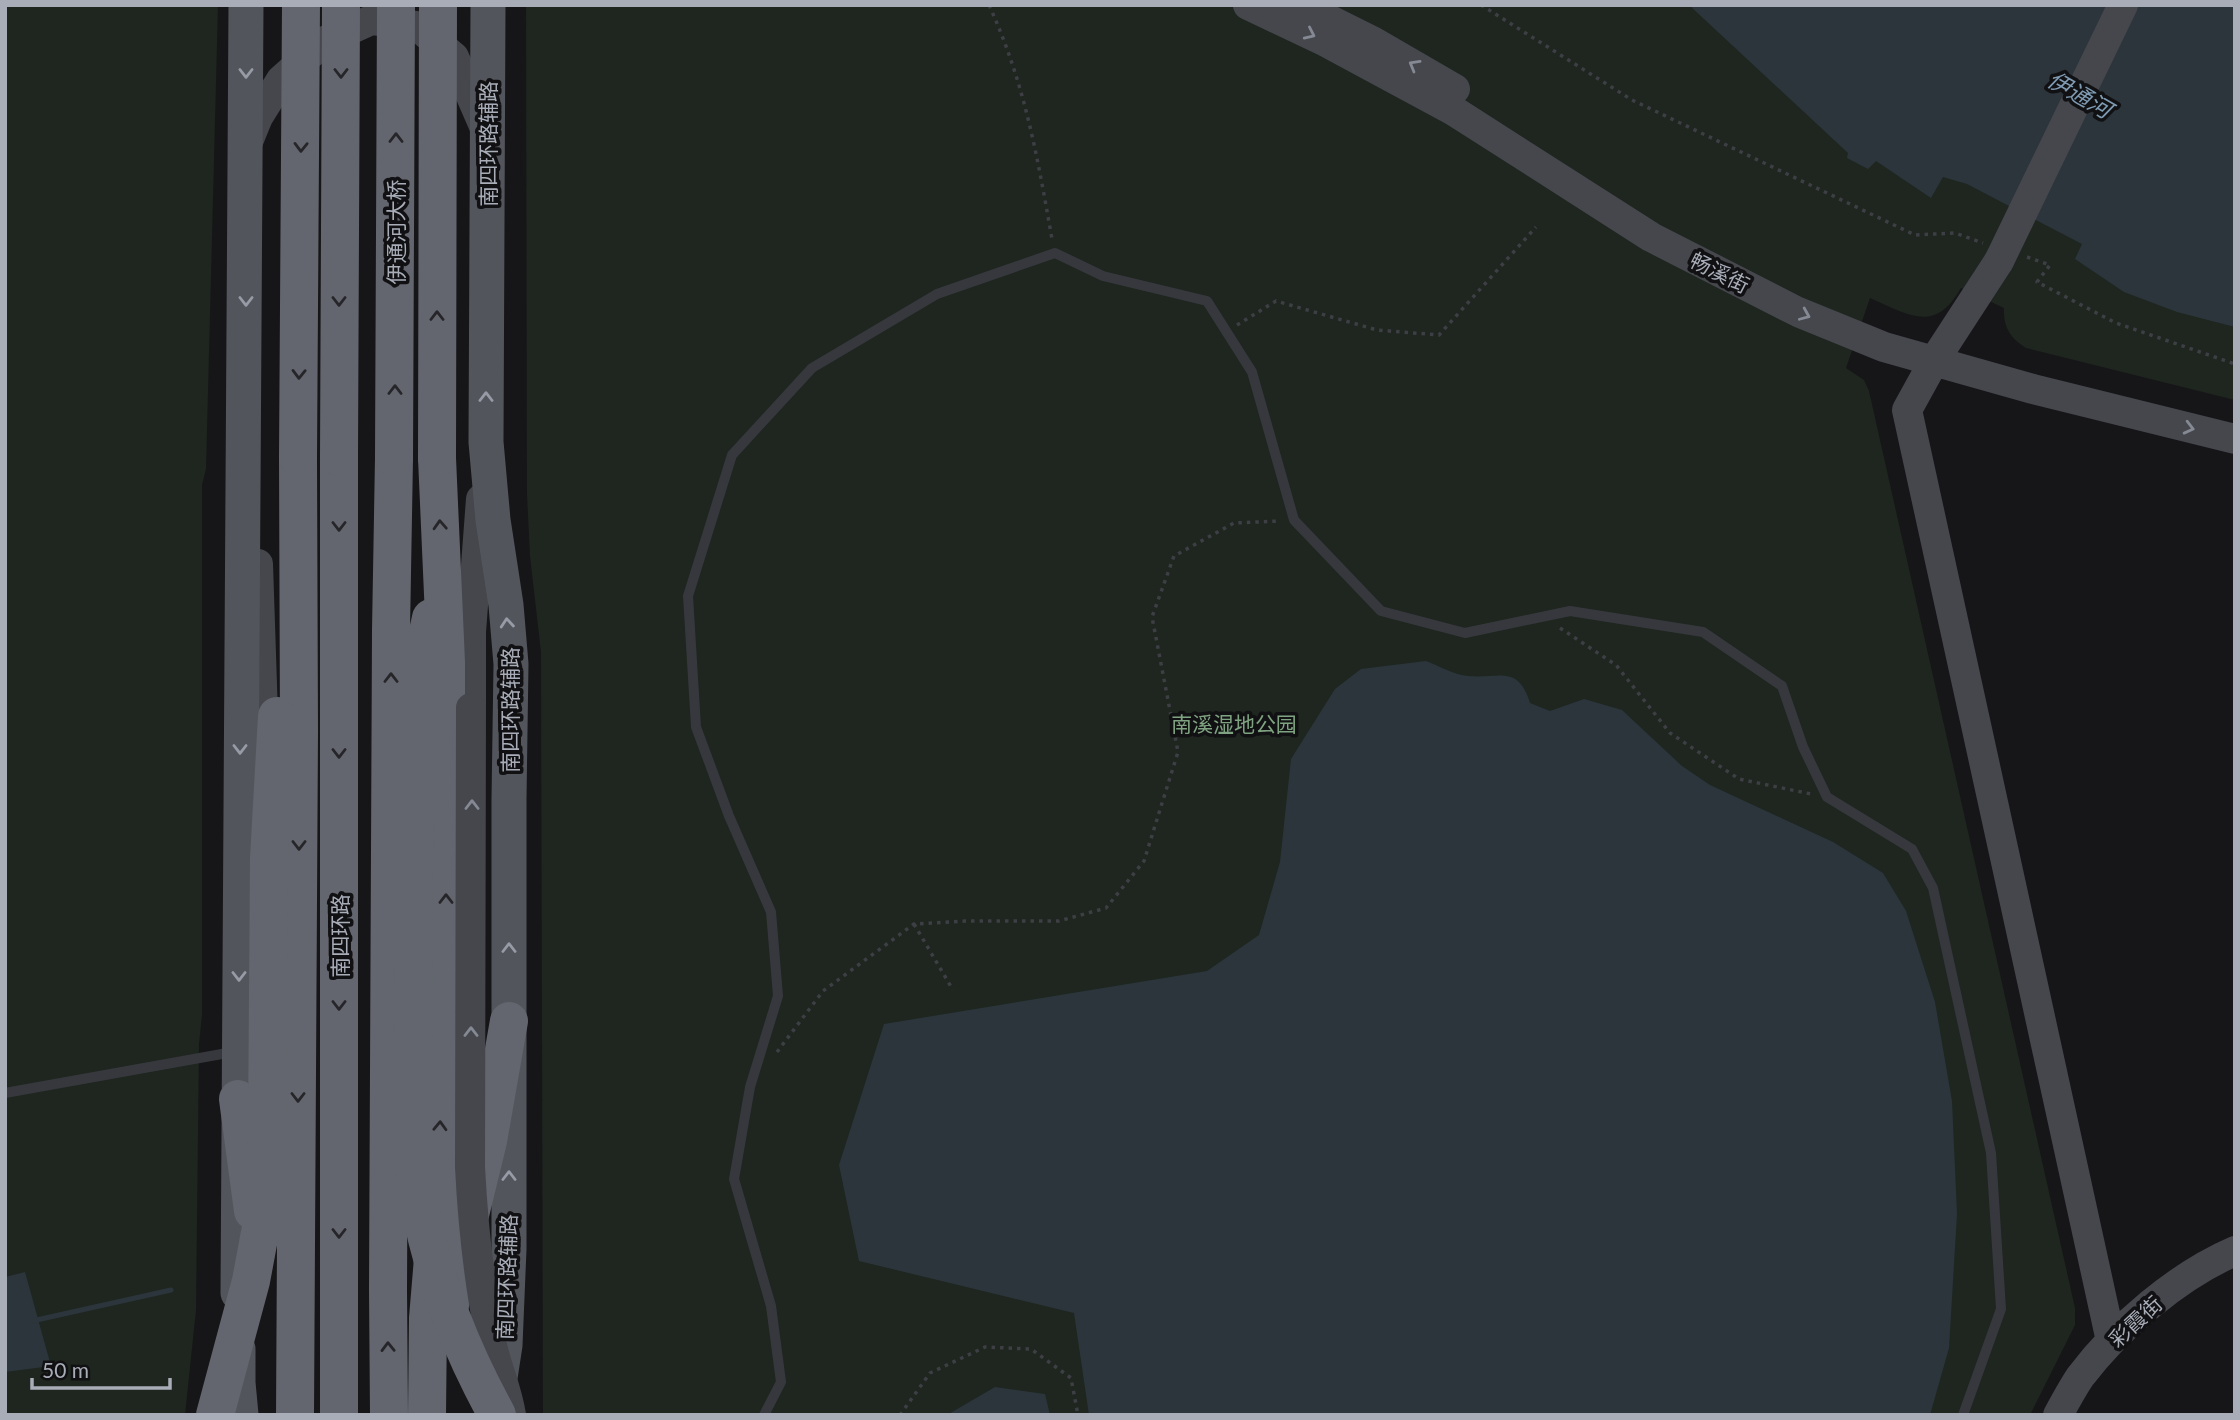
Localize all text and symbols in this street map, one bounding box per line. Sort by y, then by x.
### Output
one-way arrow [1302,26,1315,40]
one-way arrow [1409,60,1422,73]
water label: 伊通河 [2043,65,2120,125]
one-way arrow [238,69,254,79]
one-way arrow [333,69,349,79]
street label: 南四环路辅路 [475,81,500,207]
one-way arrow [388,132,404,143]
one-way arrow [293,142,309,153]
street label: 伊通河大桥 [383,180,408,285]
street label: 畅溪街 [1686,247,1754,297]
one-way arrow [238,296,254,307]
one-way arrow [332,296,347,307]
one-way arrow [1798,307,1811,321]
one-way arrow [429,311,445,321]
one-way arrow [291,370,307,380]
one-way arrow [387,384,403,395]
one-way arrow [478,391,494,401]
one-way arrow [2183,420,2195,434]
one-way arrow [432,519,447,530]
one-way arrow [331,521,347,531]
one-way arrow [500,617,515,628]
street label: 南四环路辅路 [497,647,522,773]
one-way arrow [383,672,399,683]
park label: 南溪湿地公园 [1171,711,1297,736]
one-way arrow [232,744,248,755]
one-way arrow [331,748,347,759]
one-way arrow [464,799,480,809]
one-way arrow [291,840,307,850]
one-way arrow [438,893,454,904]
street label: 南四环路 [327,894,352,978]
one-way arrow [501,942,517,953]
one-way arrow [231,972,247,982]
one-way arrow [331,1000,347,1011]
one-way arrow [463,1026,479,1037]
one-way arrow [290,1092,306,1102]
one-way arrow [433,1121,448,1132]
one-way arrow [501,1170,517,1180]
street label: 南四环路辅路 [491,1214,521,1340]
one-way arrow [331,1228,347,1238]
street label: 彩霞街 [2103,1290,2167,1352]
one-way arrow [380,1341,396,1351]
scale bar [32,1346,170,1390]
text: 50 m [42,1357,89,1382]

